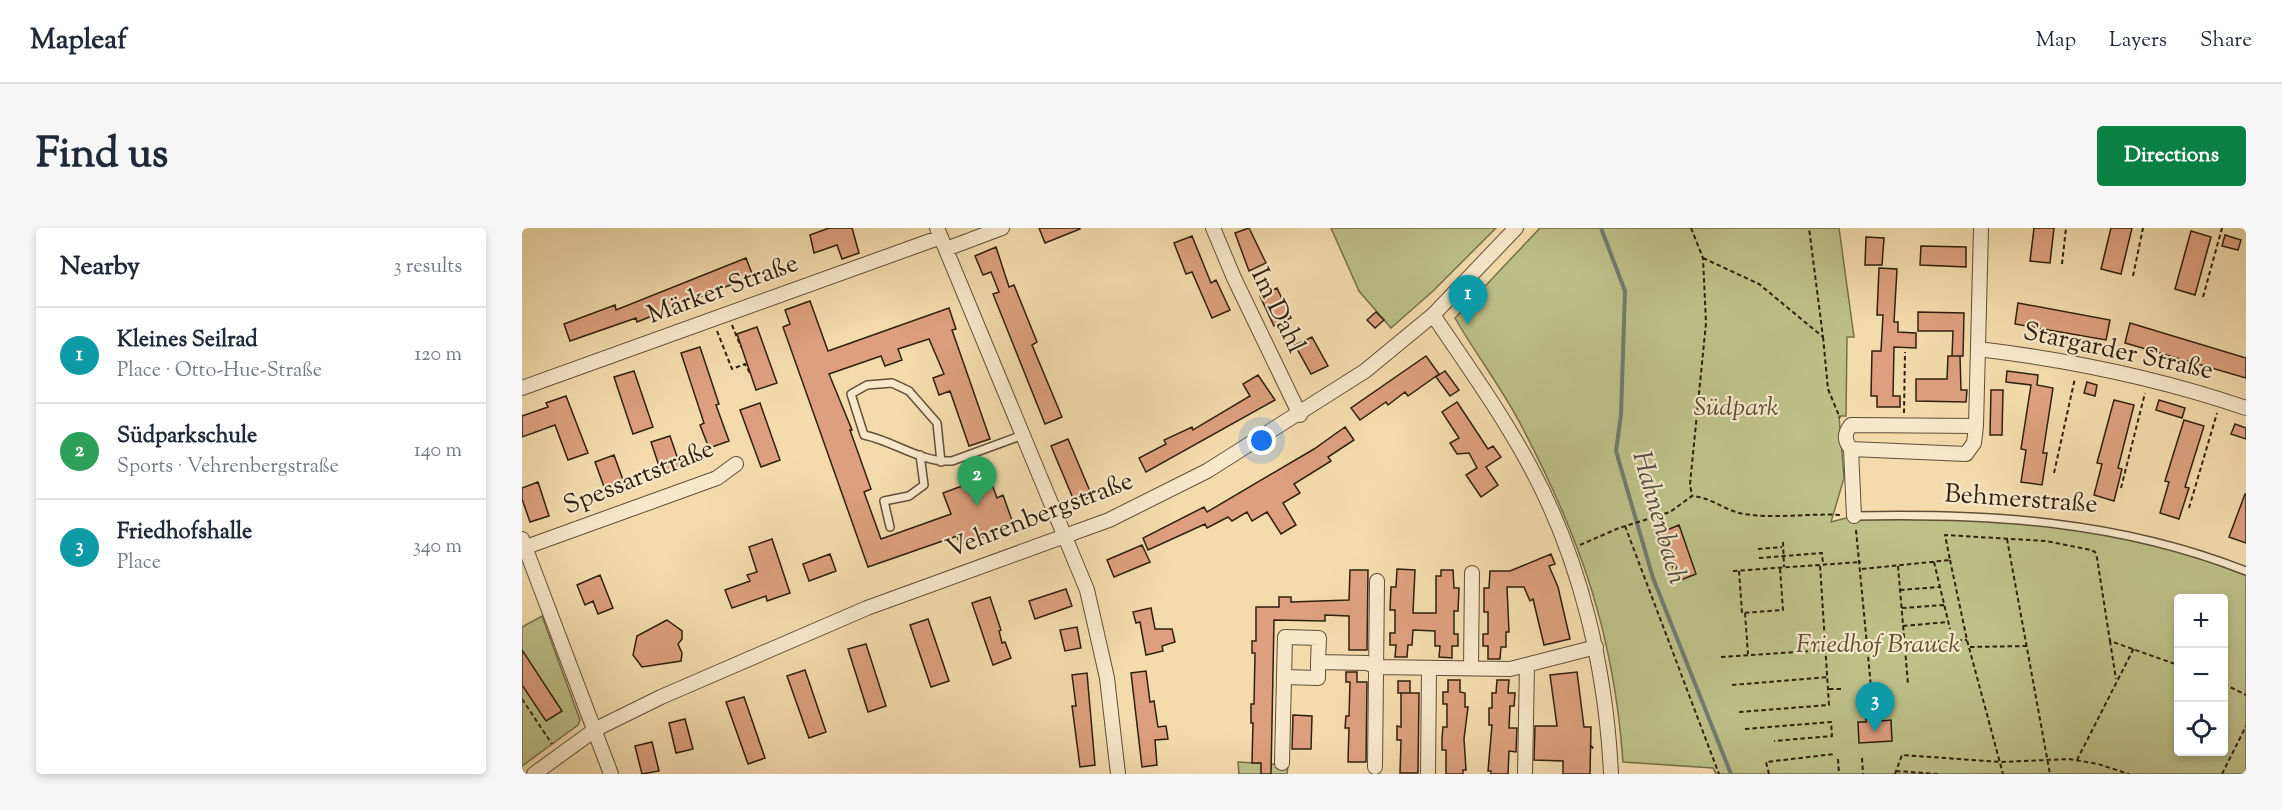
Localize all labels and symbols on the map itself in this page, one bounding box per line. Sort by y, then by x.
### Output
street label: Märker Straße [642,246,804,334]
street label: Im Dahl [1240,262,1314,360]
pin: 1 [1448,276,1488,325]
street label: Stargarder Straße [2019,314,2217,390]
park label: Südpark [1693,390,1779,427]
your location [1247,426,1276,455]
street label: Spessartstraße [558,431,720,525]
water label: Hahnenbach [1620,447,1696,589]
pin: 2 [958,456,996,506]
street label: Vehrenbergstraße [941,463,1139,569]
street label: Behmerstraße [1943,476,2099,524]
park label: Friedhof Brauck [1796,627,1960,664]
pin: 3 [1856,682,1894,732]

